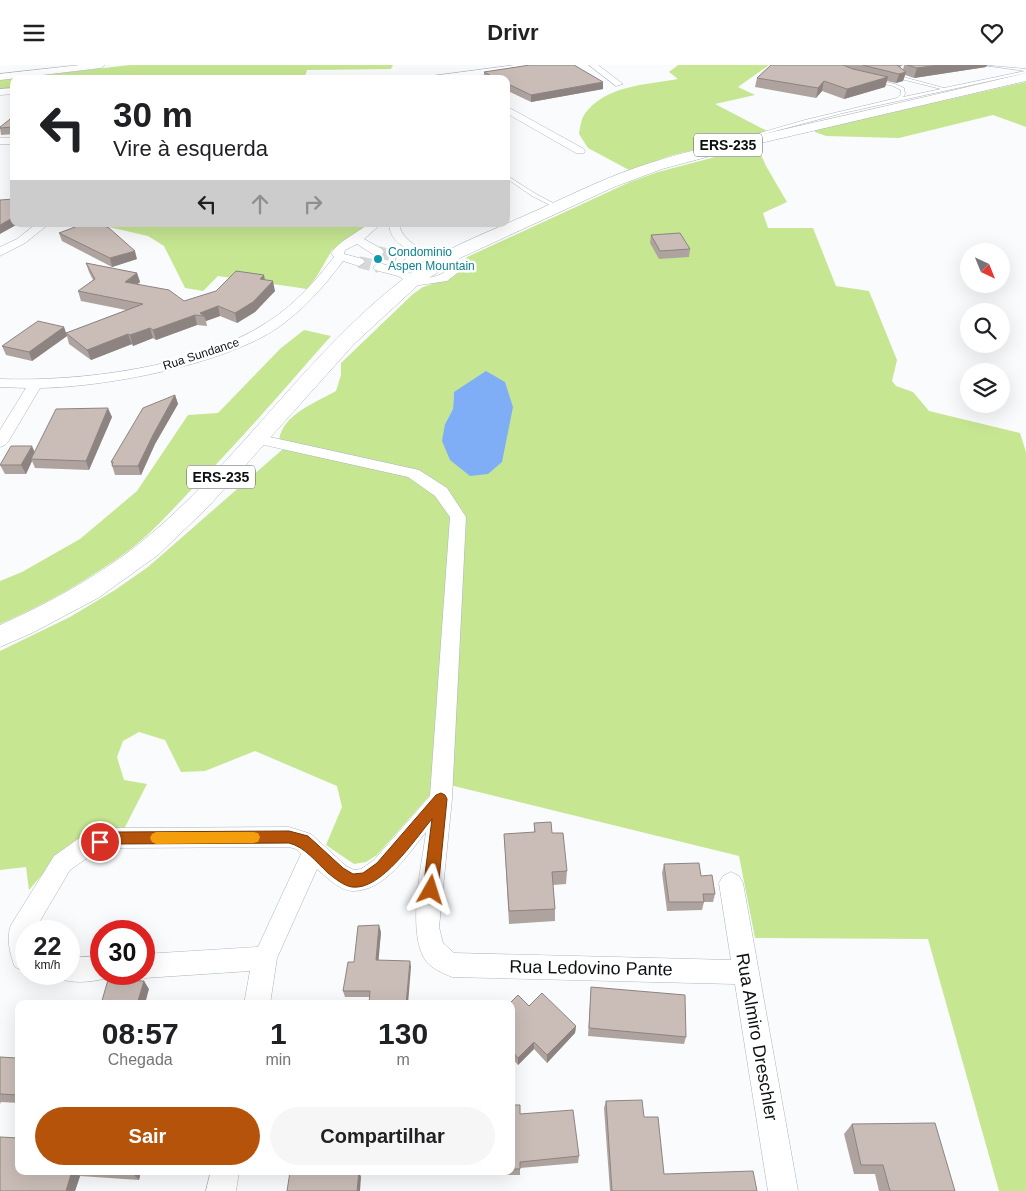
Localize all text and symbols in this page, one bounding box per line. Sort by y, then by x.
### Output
icon: menu [20,19,48,47]
icon: heart [978,19,1006,47]
text: Drivr [487,20,539,45]
icon: left [30,95,95,160]
text: 30 m [113,95,193,134]
road number: ERS-235 [694,133,762,157]
text: Vire à esquerda [113,136,268,161]
icon: left [193,190,221,218]
icon: ahead [246,190,274,218]
icon: right [299,190,327,218]
north arrow [960,243,1010,293]
map controls [960,243,1010,413]
place label: Condominio Aspen Mountain [388,245,475,273]
marker: Condominio Aspen Mountain [372,253,384,265]
button: search [960,303,1010,353]
street label: Rua Sundance [161,335,241,373]
button: layers [960,363,1010,413]
road number: ERS-235 [187,466,255,489]
pin [79,821,121,863]
icon: arrive [86,828,114,856]
position arrow [404,863,456,915]
speed limit sign: 30 [90,920,155,985]
text: 22 [34,932,61,960]
street label: Rua Almiro Dreschler [732,952,782,1122]
street label: Rua Ledovino Pante [509,957,673,979]
text: km/h [34,958,61,972]
text: 08:57 [102,1017,179,1050]
text: 1 [270,1017,287,1050]
text: 130 [378,1017,428,1050]
text: Chegada [108,1051,173,1068]
text: min [265,1051,291,1068]
text: m [396,1051,410,1068]
button: Sair [35,1107,260,1165]
button: Compartilhar [270,1107,495,1165]

